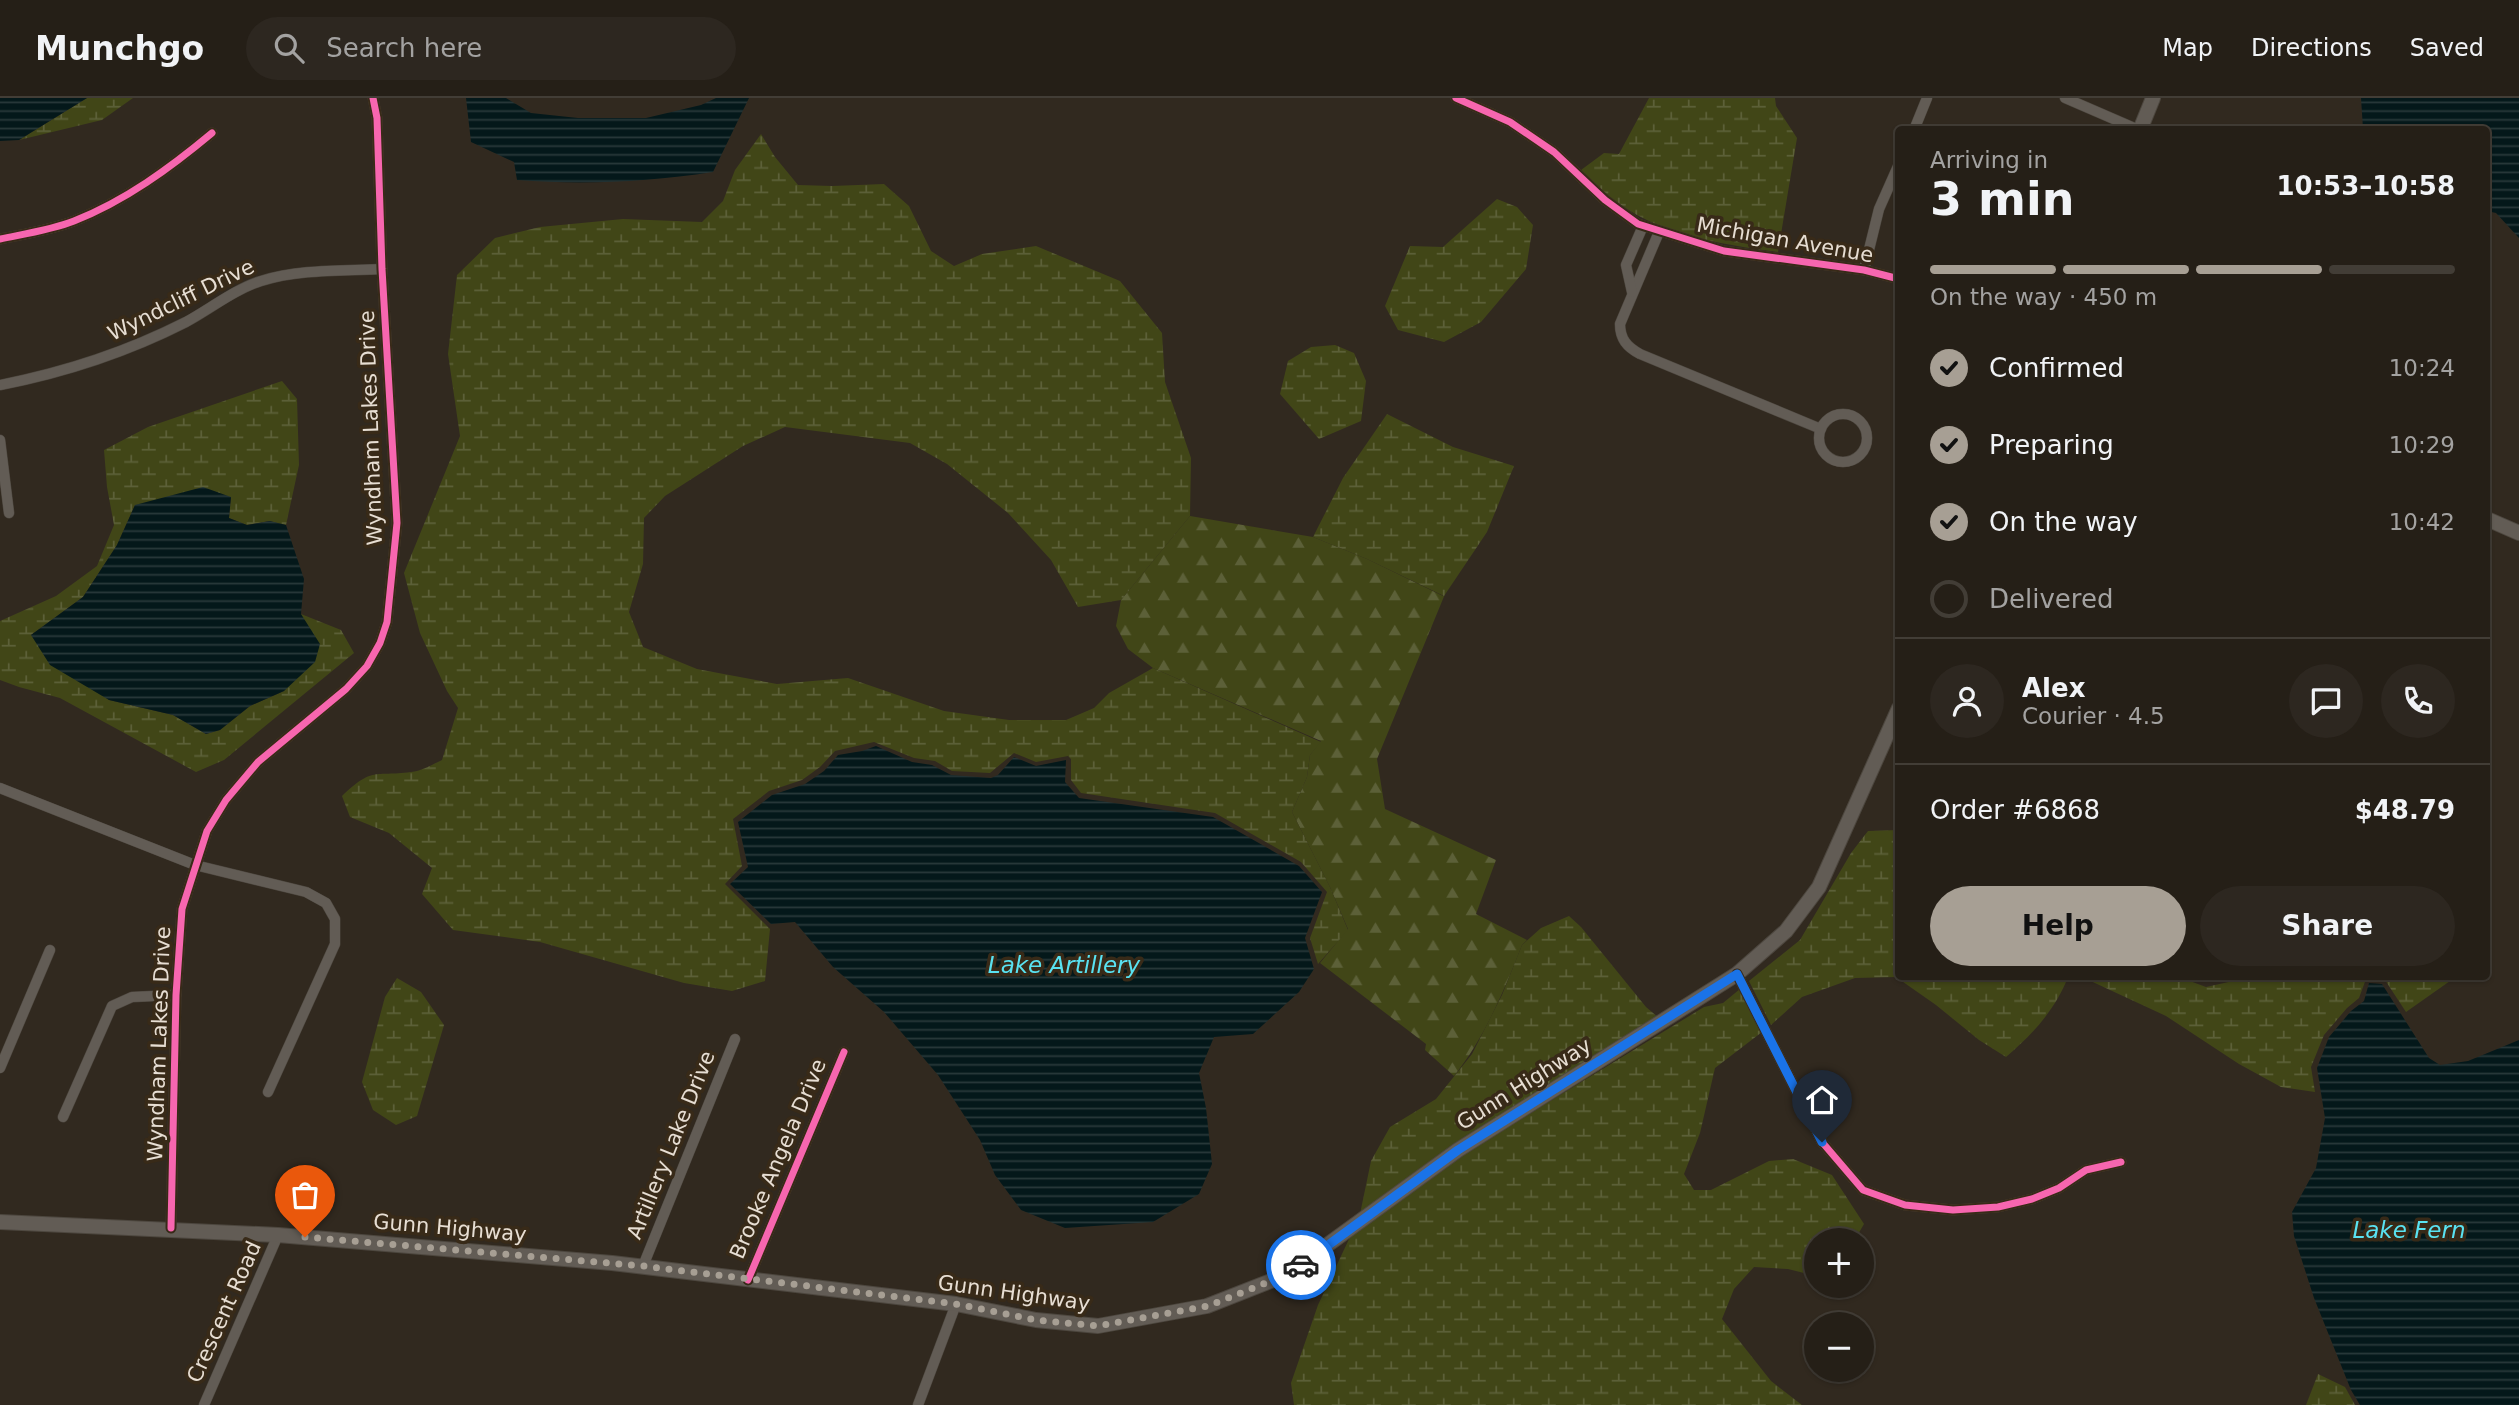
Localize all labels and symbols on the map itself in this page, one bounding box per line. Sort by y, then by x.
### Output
street label: Michigan Avenue [1695,213,1875,267]
street label: Wyndcliff Drive [104,254,258,346]
street label: Wyndham Lakes Drive [355,310,387,546]
street label: Wyndham Lakes Drive [143,926,175,1162]
water label: Lake Artillery [988,952,1141,978]
street label: Gunn Highway [1453,1033,1595,1135]
street label: Artillery Lake Drive [622,1047,720,1243]
street label: Brooke Angela Drive [725,1056,831,1262]
pin [1792,1070,1852,1142]
pin [275,1165,335,1237]
street label: Gunn Highway [372,1209,528,1247]
water label: Lake Fern [2352,1217,2466,1243]
courier [1266,1230,1336,1300]
street label: Crescent Road [182,1238,266,1386]
street label: Gunn Highway [936,1270,1092,1316]

